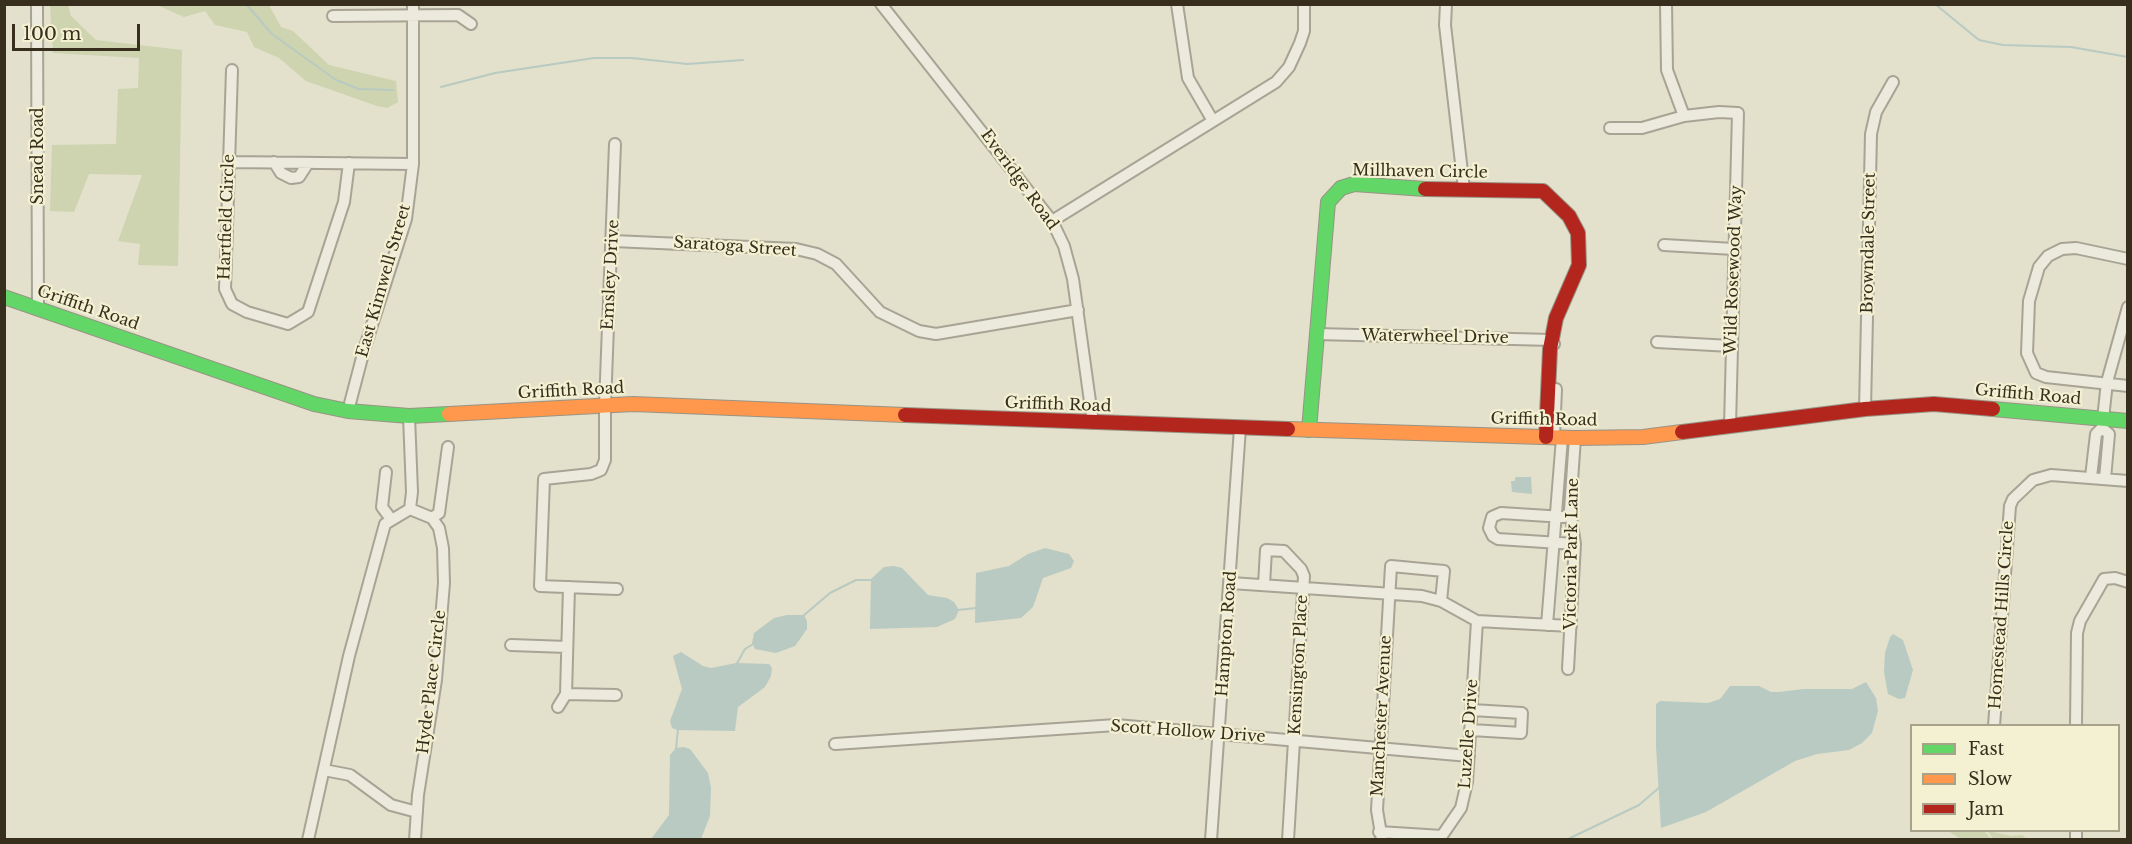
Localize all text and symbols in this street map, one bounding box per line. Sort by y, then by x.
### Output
scale bar [15,12,142,50]
text: 100 m [23,23,81,45]
street label: Snead Road [28,107,48,205]
street label: Everidge Road [976,126,1062,234]
street label: Hartfield Circle [215,154,239,280]
street label: Millhaven Circle [1352,161,1488,183]
street label: Browndale Street [1858,172,1880,314]
street label: Wild Rosewood Way [1721,185,1747,355]
street label: East Kimwell Street [353,202,415,360]
street label: Emsley Drive [599,219,623,331]
street label: Saratoga Street [673,233,797,261]
street label: Griffith Road [34,282,142,334]
street label: Waterwheel Drive [1361,326,1509,348]
street label: Griffith Road [517,379,625,403]
street label: Griffith Road [1974,381,2082,409]
street label: Griffith Road [1004,394,1112,416]
street label: Griffith Road [1490,409,1598,431]
street label: Victoria Park Lane [1561,478,1583,630]
street label: Homestead Hills Circle [1986,520,2018,710]
street label: Hampton Road [1213,570,1241,698]
street label: Kensington Place [1286,594,1312,736]
street label: Hyde Place Circle [414,609,450,755]
street label: Manchester Avenue [1368,635,1396,797]
street label: Luzelle Drive [1456,678,1482,790]
street label: Scott Hollow Drive [1110,717,1266,747]
legend [1910,724,2120,832]
text: Fast [1968,738,2004,760]
text: Slow [1968,768,2012,790]
text: Jam [1968,798,2004,820]

